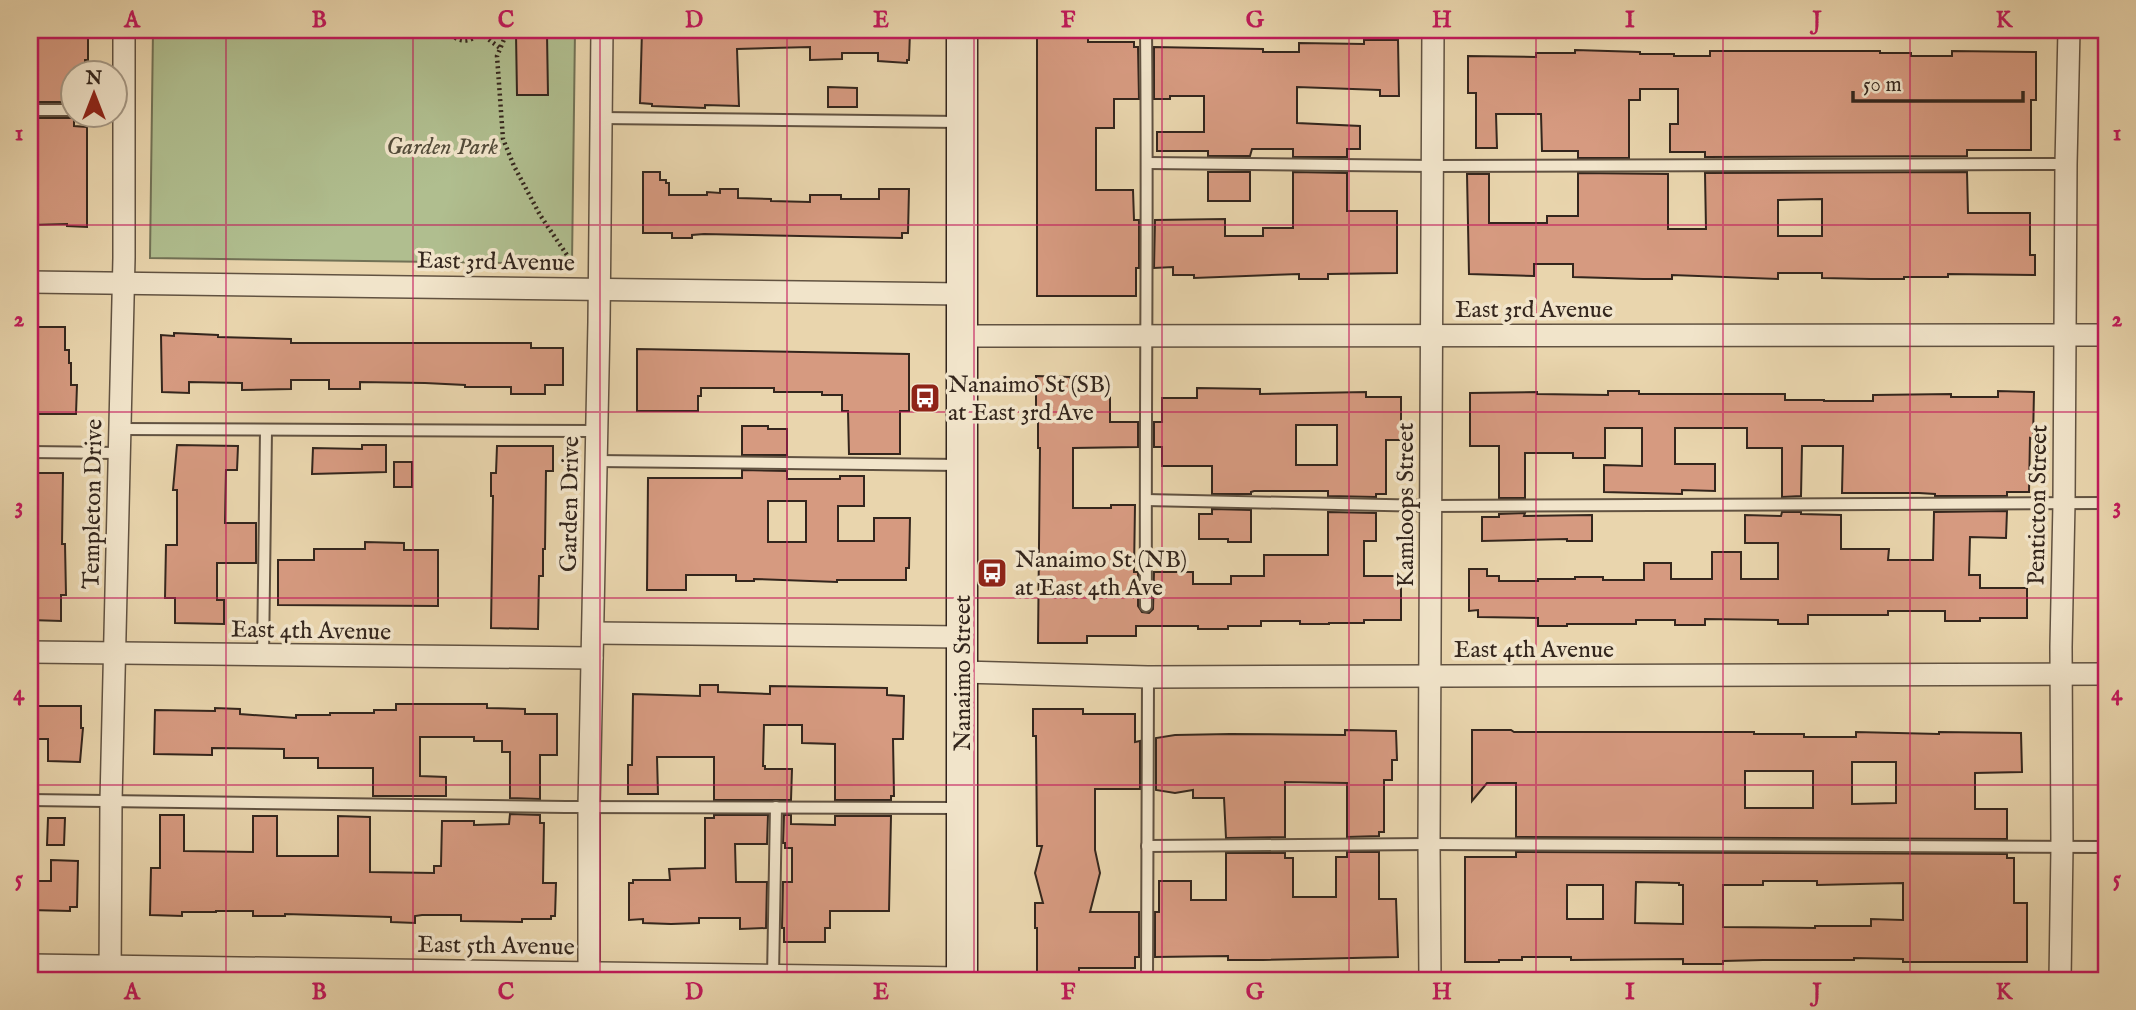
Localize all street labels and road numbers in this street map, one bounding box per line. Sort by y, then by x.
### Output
street label: East 3rd Avenue [417,246,575,279]
street label: East 3rd Avenue [1455,295,1613,326]
street label: Templeton Drive [77,419,110,589]
street label: Kamloops Street [1391,423,1422,587]
street label: Penticton Street [2022,424,2055,586]
street label: Garden Drive [554,436,587,572]
street label: Nanaimo Street [948,595,979,751]
street label: East 4th Avenue [231,615,391,648]
street label: East 4th Avenue [1454,635,1614,666]
street label: East 5th Avenue [417,930,575,963]

